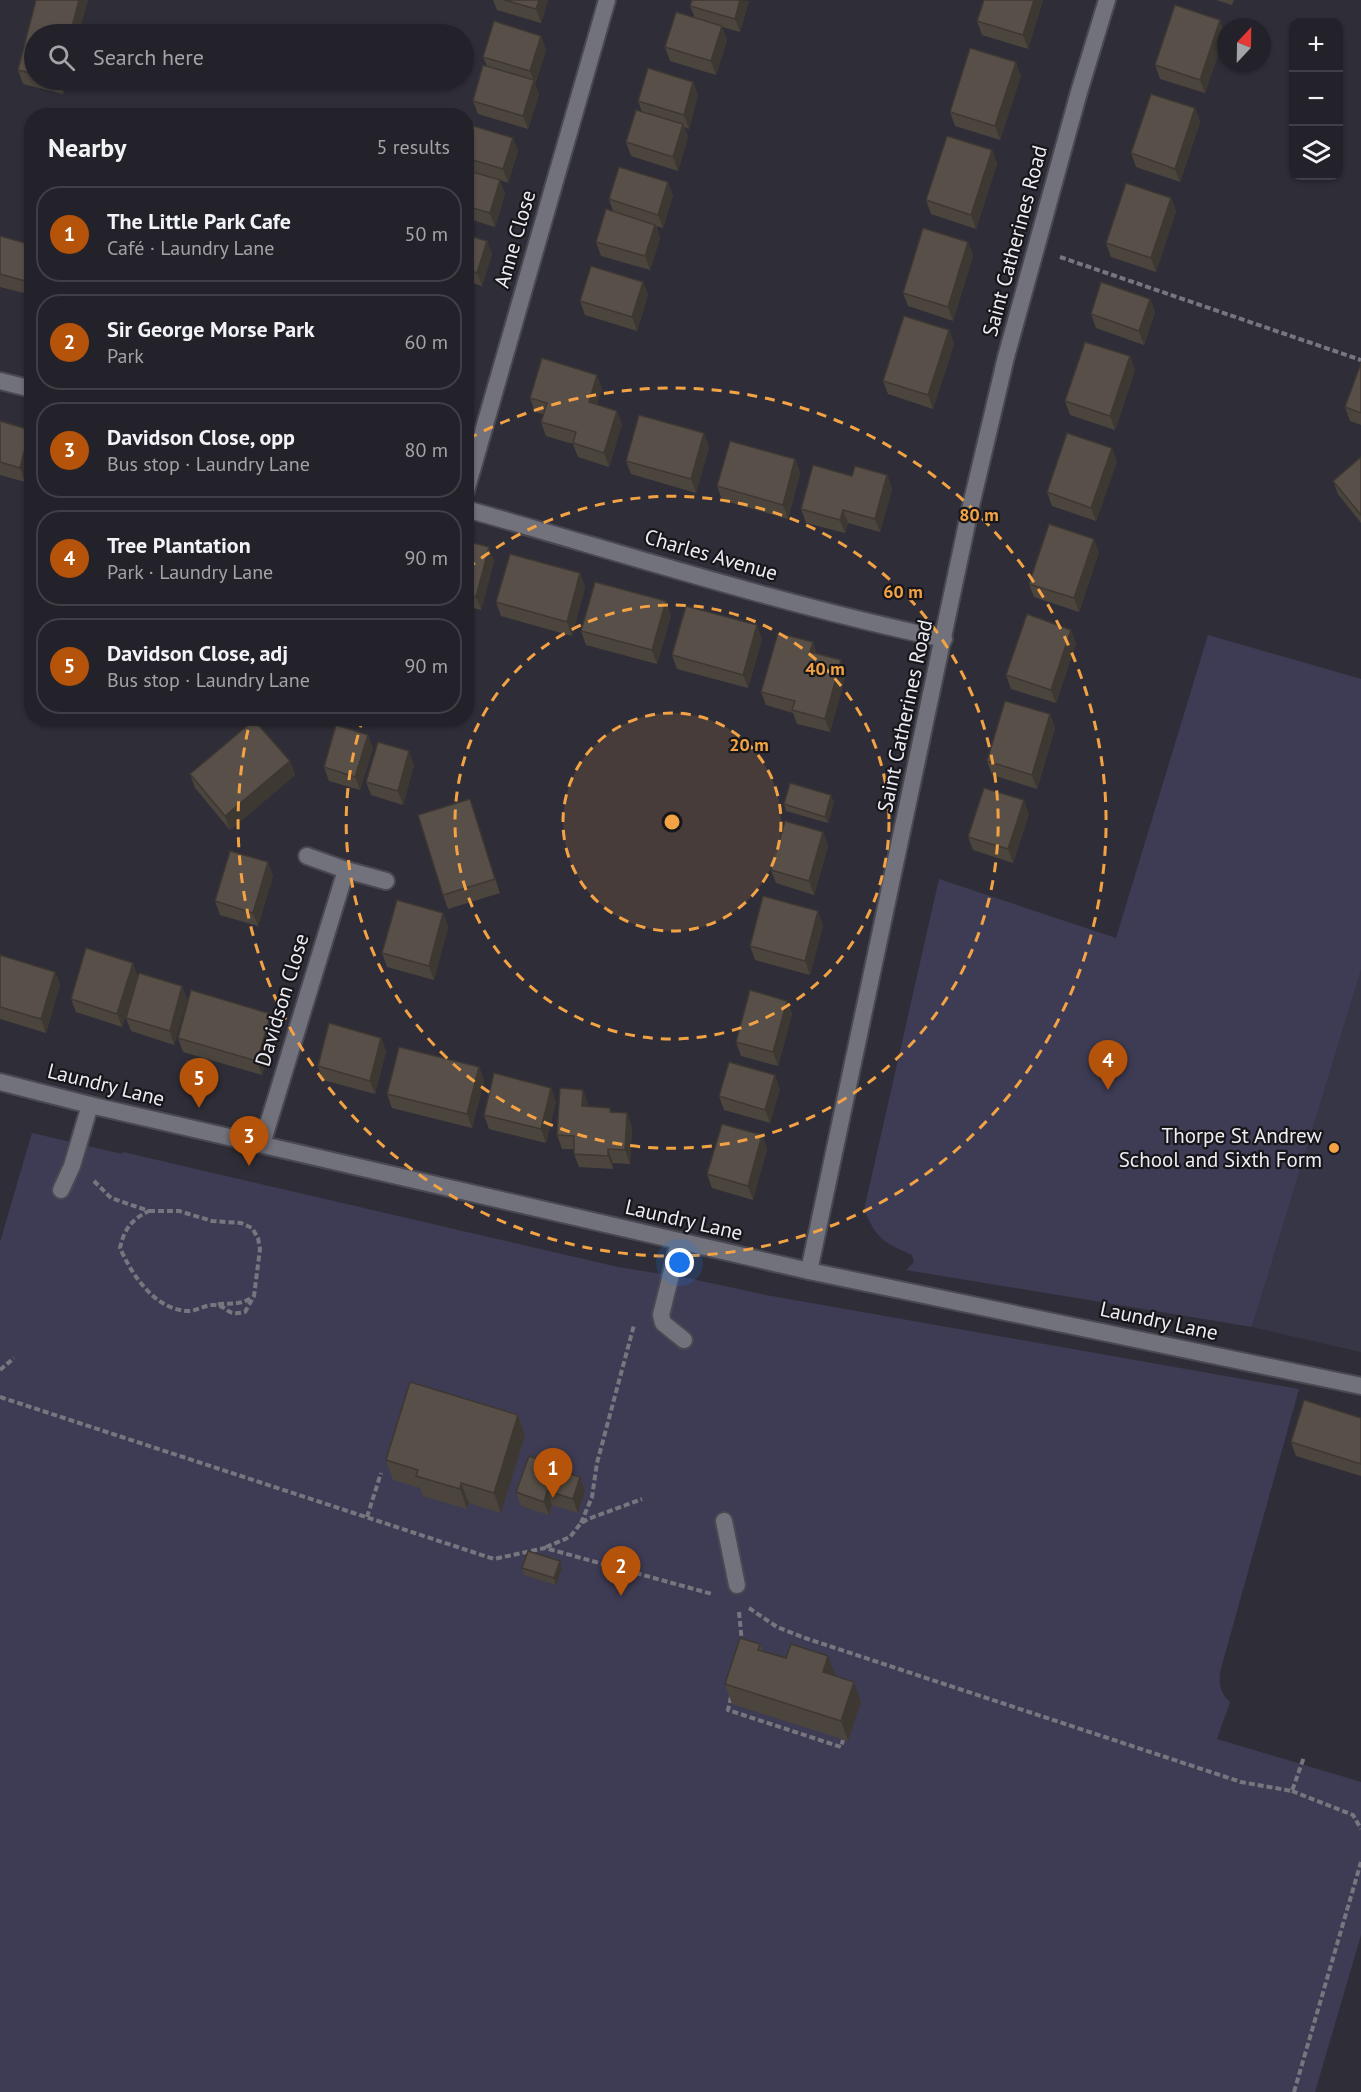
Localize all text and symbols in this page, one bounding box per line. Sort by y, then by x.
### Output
north arrow [1217,18,1271,72]
map controls [1289,18,1343,180]
button: + [1289,18,1343,72]
search box [24,24,474,90]
icon: search [45,41,78,74]
text: Search here [93,43,204,71]
button: − [1289,72,1343,126]
button: layers [1289,126,1343,180]
text: Nearby [48,131,126,164]
text: 5 results [377,134,450,160]
street label: Saint Catherines Road [976,142,1053,339]
street label: Anne Close [488,187,541,291]
text: The Little Park Cafe [107,207,291,235]
text: 1 [64,221,75,247]
text: 50 m [405,221,448,247]
text: Café · Laundry Lane [107,235,274,261]
text: Sir George Morse Park [107,315,315,343]
text: 2 [64,329,75,355]
text: 60 m [405,329,448,355]
text: Park [107,343,144,369]
text: Davidson Close, opp [107,423,295,451]
text: 3 [64,437,75,463]
text: 80 m [405,437,448,463]
text: Bus stop · Laundry Lane [107,451,310,477]
text: 80 m [959,503,999,526]
street label: Charles Avenue [641,523,781,586]
text: Tree Plantation [107,531,251,559]
text: 4 [64,545,75,571]
text: 90 m [405,545,448,571]
text: Park · Laundry Lane [107,559,273,585]
text: 60 m [883,580,923,603]
street label: Saint Catherines Road [871,617,938,815]
text: Davidson Close, adj [107,639,288,667]
text: 5 [64,653,75,679]
text: 90 m [405,653,448,679]
text: 40 m [805,657,845,680]
text: Bus stop · Laundry Lane [107,667,310,693]
text: 20 m [729,733,769,756]
centre of rings [662,812,682,832]
street label: Davidson Close [249,930,315,1069]
pin: 4 [1088,1040,1128,1090]
street label: Laundry Lane [45,1057,167,1112]
pin: 5 [180,1058,218,1108]
pin: 3 [230,1116,268,1166]
place label: Thorpe St Andrew School and Sixth Form [1119,1122,1323,1173]
marker: Thorpe St Andrew School and Sixth Form [1327,1141,1341,1155]
street label: Laundry Lane [623,1193,745,1246]
your location [665,1248,694,1277]
street label: Laundry Lane [1098,1295,1220,1346]
pin: 1 [534,1448,572,1498]
pin: 2 [602,1546,640,1596]

